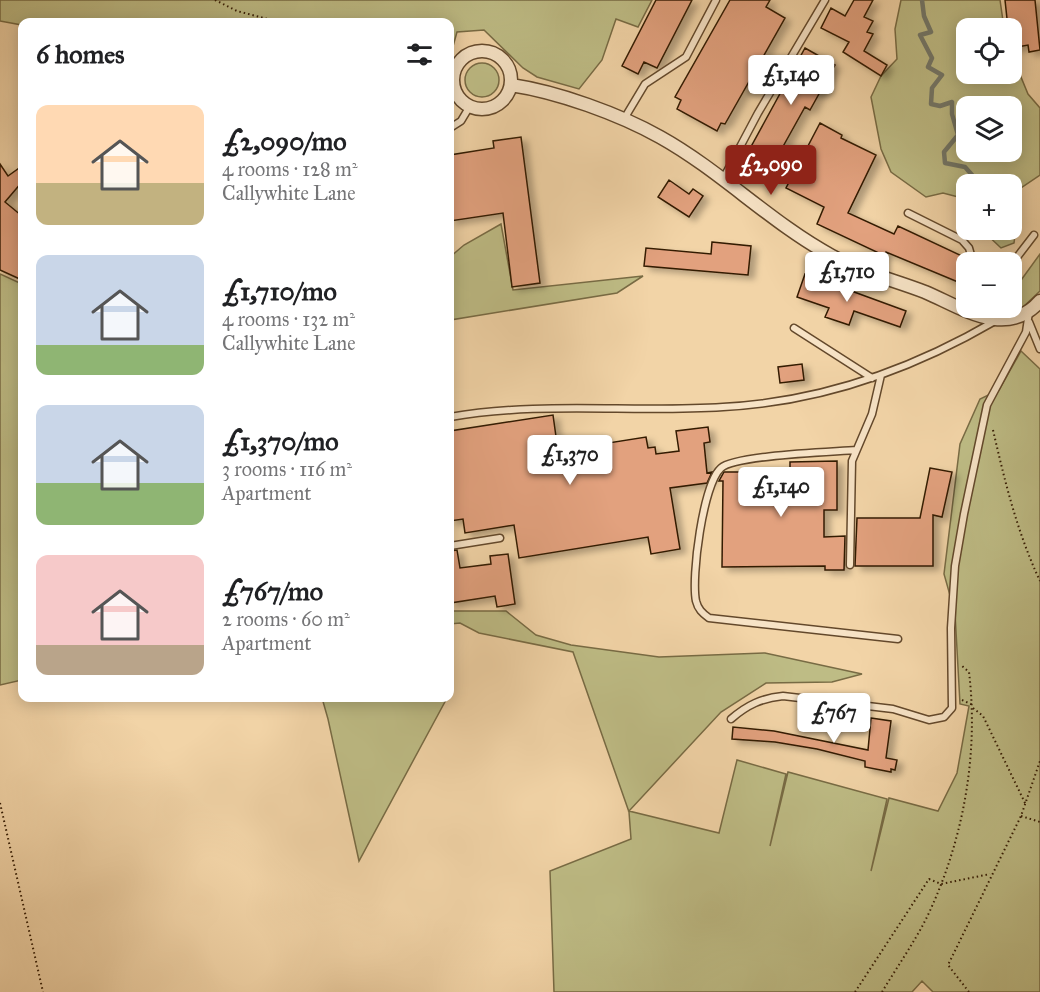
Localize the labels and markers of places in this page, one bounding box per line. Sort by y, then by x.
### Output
pin: £1,140 [742,55,840,106]
pin: £2,090 [722,145,820,196]
pin: £1,710 [798,252,896,303]
pin: £1,370 [521,435,619,486]
pin: £1,140 [732,467,830,518]
pin: £767 [798,693,870,744]

